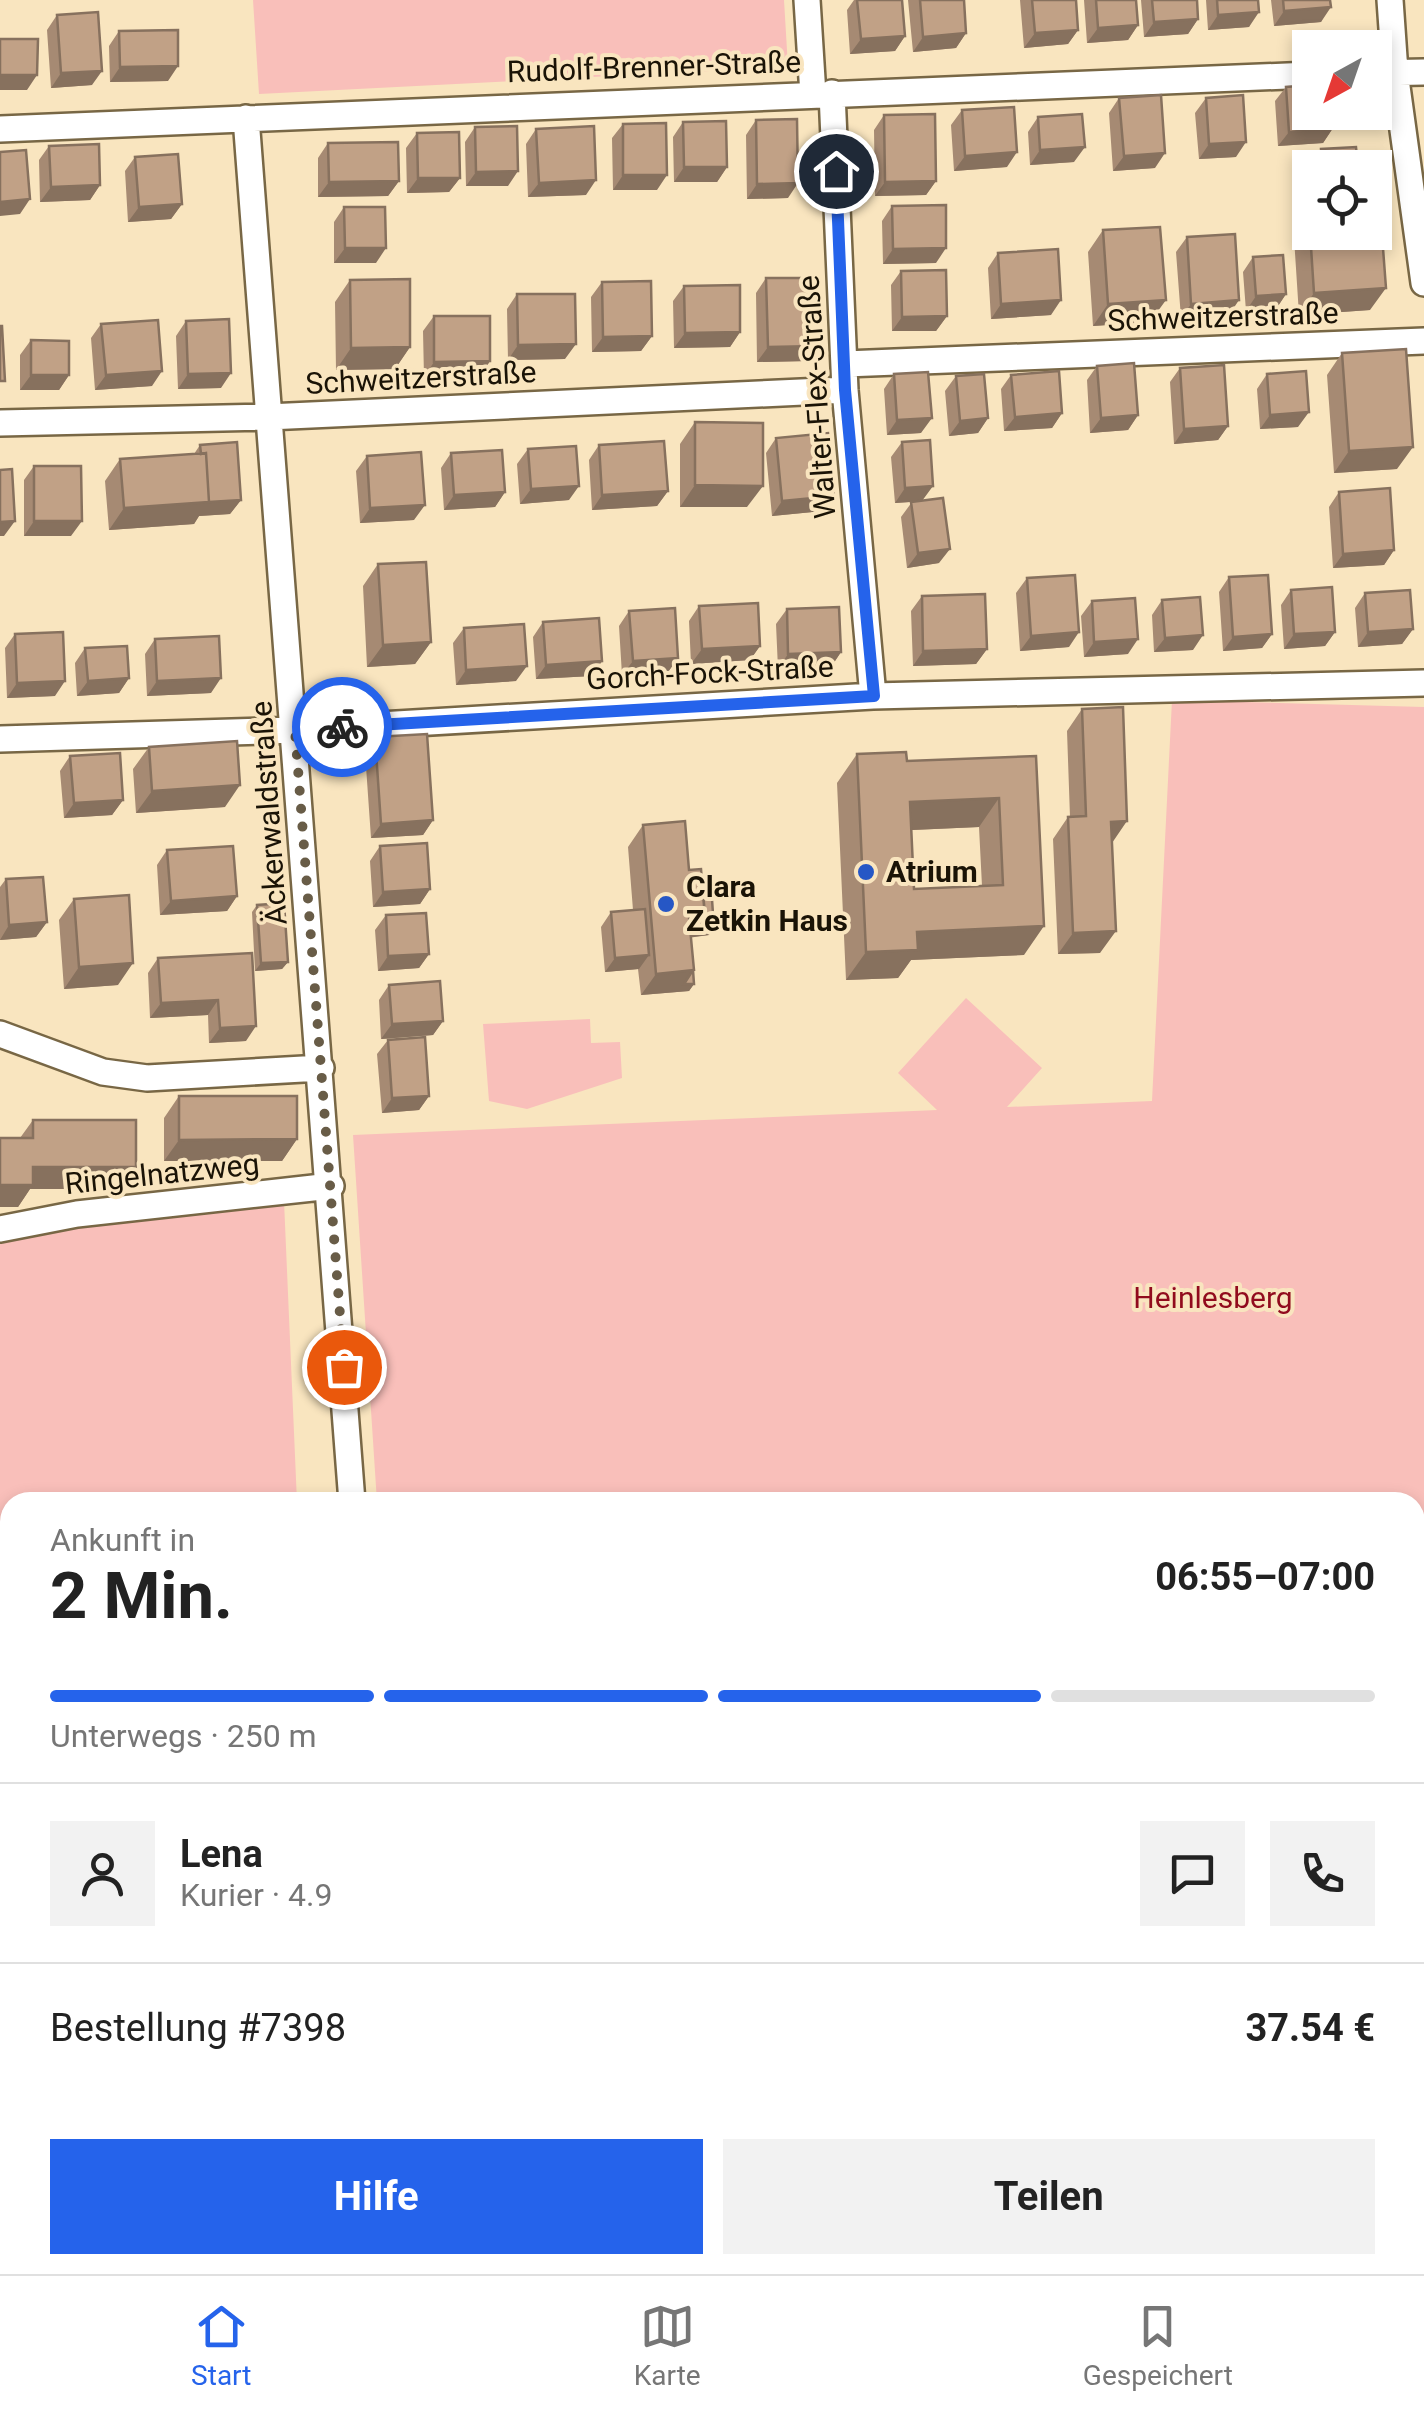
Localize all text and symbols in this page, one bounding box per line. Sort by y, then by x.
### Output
north arrow [1292,30,1392,130]
map controls [1292,30,1392,250]
street label: Rudolf-Brenner-Straße [506,44,802,89]
pin [794,129,879,214]
icon: home [809,144,864,199]
button: locate [1292,150,1392,250]
street label: Walter-Flex-Straße [791,274,842,520]
street label: Schweitzerstraße [1107,295,1339,338]
street label: Schweitzerstraße [305,354,537,401]
street label: Gorch-Fock-Straße [585,649,835,696]
courier [292,677,392,777]
street label: Äckerwaldstraße [243,700,294,926]
icon: bike [315,700,370,755]
place label: Atrium [886,854,978,889]
marker: Atrium [855,861,877,883]
place label: Clara Zetkin Haus [686,869,848,938]
marker: Clara Zetkin Haus [655,893,677,915]
street label: Ringelnatzweg [63,1146,261,1201]
park label: Heinlesberg [1133,1280,1293,1315]
pin [302,1325,387,1410]
icon: bag [317,1340,372,1395]
text: Ankunft in [50,1521,195,1559]
text: 06:55–07:00 [1155,1555,1375,1599]
text: 2 Min. [50,1558,233,1634]
text: Unterwegs · 250 m [50,1717,317,1755]
button: person [50,1821,155,1926]
button: chat [1140,1821,1245,1926]
button: phone [1270,1821,1375,1926]
text: Lena [180,1832,263,1876]
text: Kurier · 4.9 [180,1876,332,1914]
text: Bestellung #7398 [50,2006,346,2050]
text: 37.54 € [1246,2006,1375,2050]
button: Hilfe [50,2139,703,2254]
button: Teilen [723,2139,1375,2254]
tab: Start [191,2299,251,2392]
tab: Karte [634,2299,701,2392]
tab: Gespeichert [1083,2299,1233,2392]

